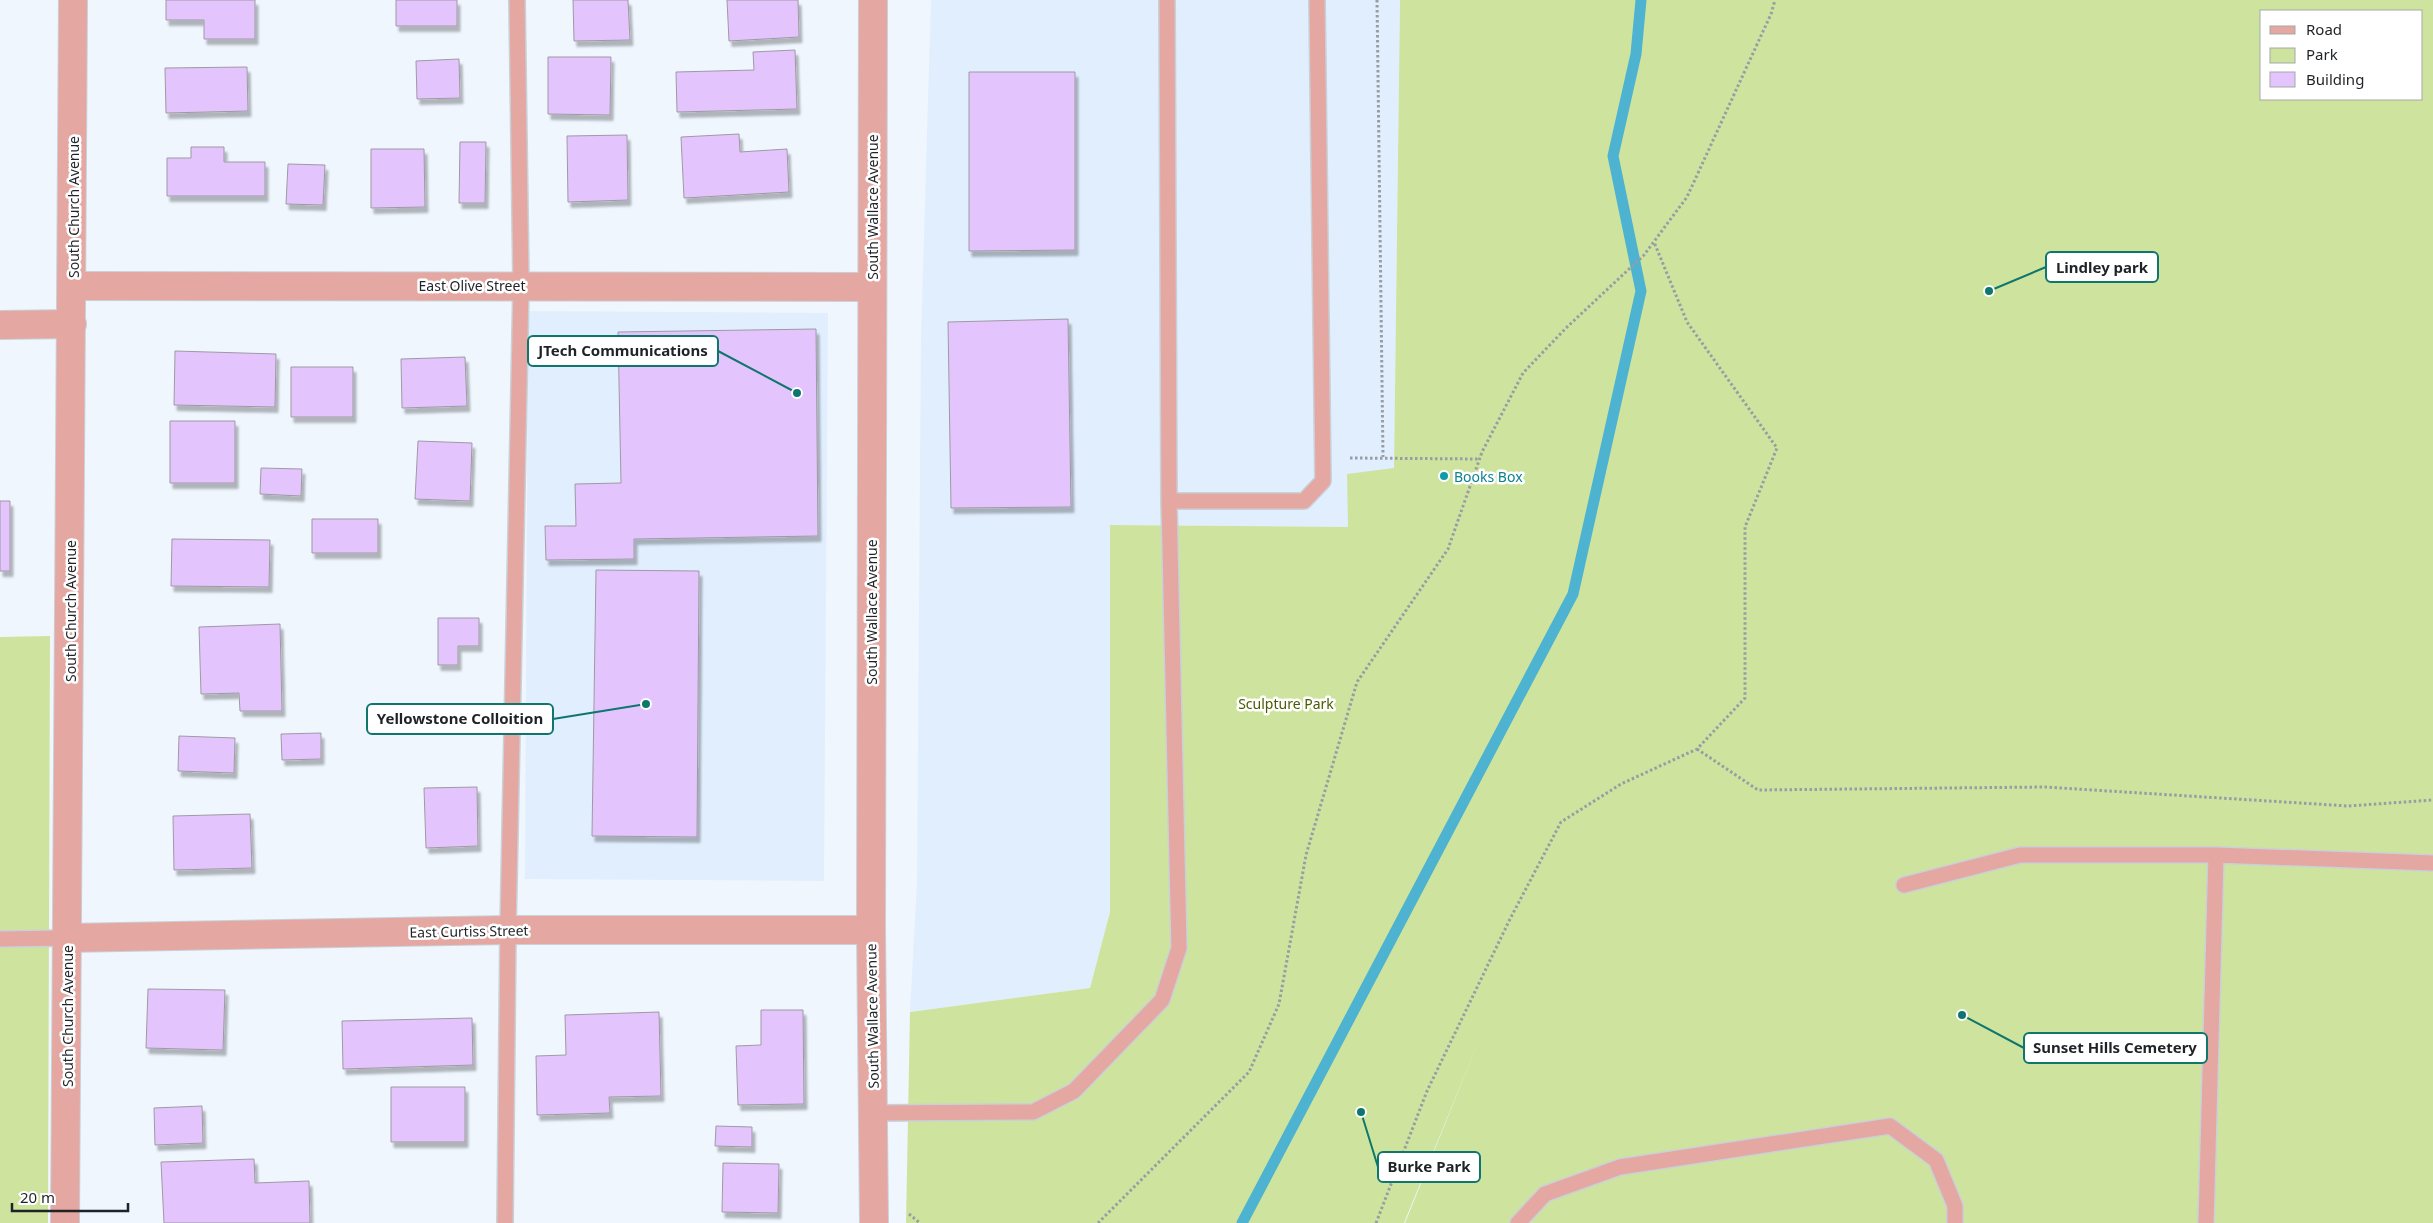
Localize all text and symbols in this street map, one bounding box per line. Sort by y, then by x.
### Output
legend [2260,10,2423,100]
text: Road [2306,19,2342,39]
text: Park [2306,44,2338,64]
text: Building [2306,69,2364,89]
street label: South Wallace Avenue [863,134,882,280]
street label: South Church Avenue [64,136,83,278]
callout: Lindley park [2046,252,2158,282]
text: Lindley park [2056,257,2149,277]
street label: East Olive Street [419,276,525,295]
callout: JTech Communications [528,336,718,366]
text: JTech Communications [536,340,708,360]
place label: Books Box [1454,467,1523,486]
marker: Books Box [1438,470,1450,482]
street label: South Wallace Avenue [862,539,881,685]
street label: South Church Avenue [61,540,80,682]
park label: Sculpture Park [1238,694,1334,713]
callout: Yellowstone Colloition [367,704,553,734]
text: Yellowstone Colloition [377,708,543,728]
street label: East Curtiss Street [409,920,529,942]
street label: South Wallace Avenue [861,943,883,1089]
street label: South Church Avenue [58,945,77,1087]
callout: Sunset Hills Cemetery [2024,1033,2207,1063]
text: Sunset Hills Cemetery [2033,1037,2197,1057]
callout: Burke Park [1378,1152,1480,1182]
text: Burke Park [1388,1156,1471,1176]
scale bar [12,1180,129,1212]
text: 20 m [20,1187,55,1207]

